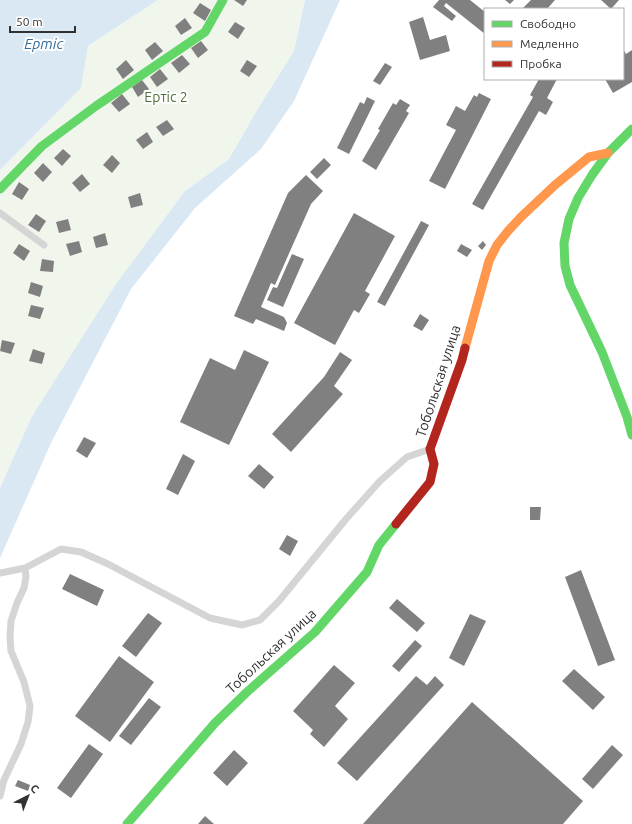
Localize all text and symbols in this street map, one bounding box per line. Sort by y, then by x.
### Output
scale bar [10,8,75,34]
legend [484,8,624,80]
text: 50 m [16,15,43,28]
text: Свободно [520,17,576,30]
water label: Ертіс [24,35,64,52]
text: Медленно [520,37,579,50]
text: Пробка [520,57,562,70]
park label: Ертіс 2 [144,89,188,105]
street label: Тобольская улица [412,323,464,439]
street label: Тобольская улица [223,605,319,697]
north arrow [8,776,48,816]
text: С [28,782,41,795]

